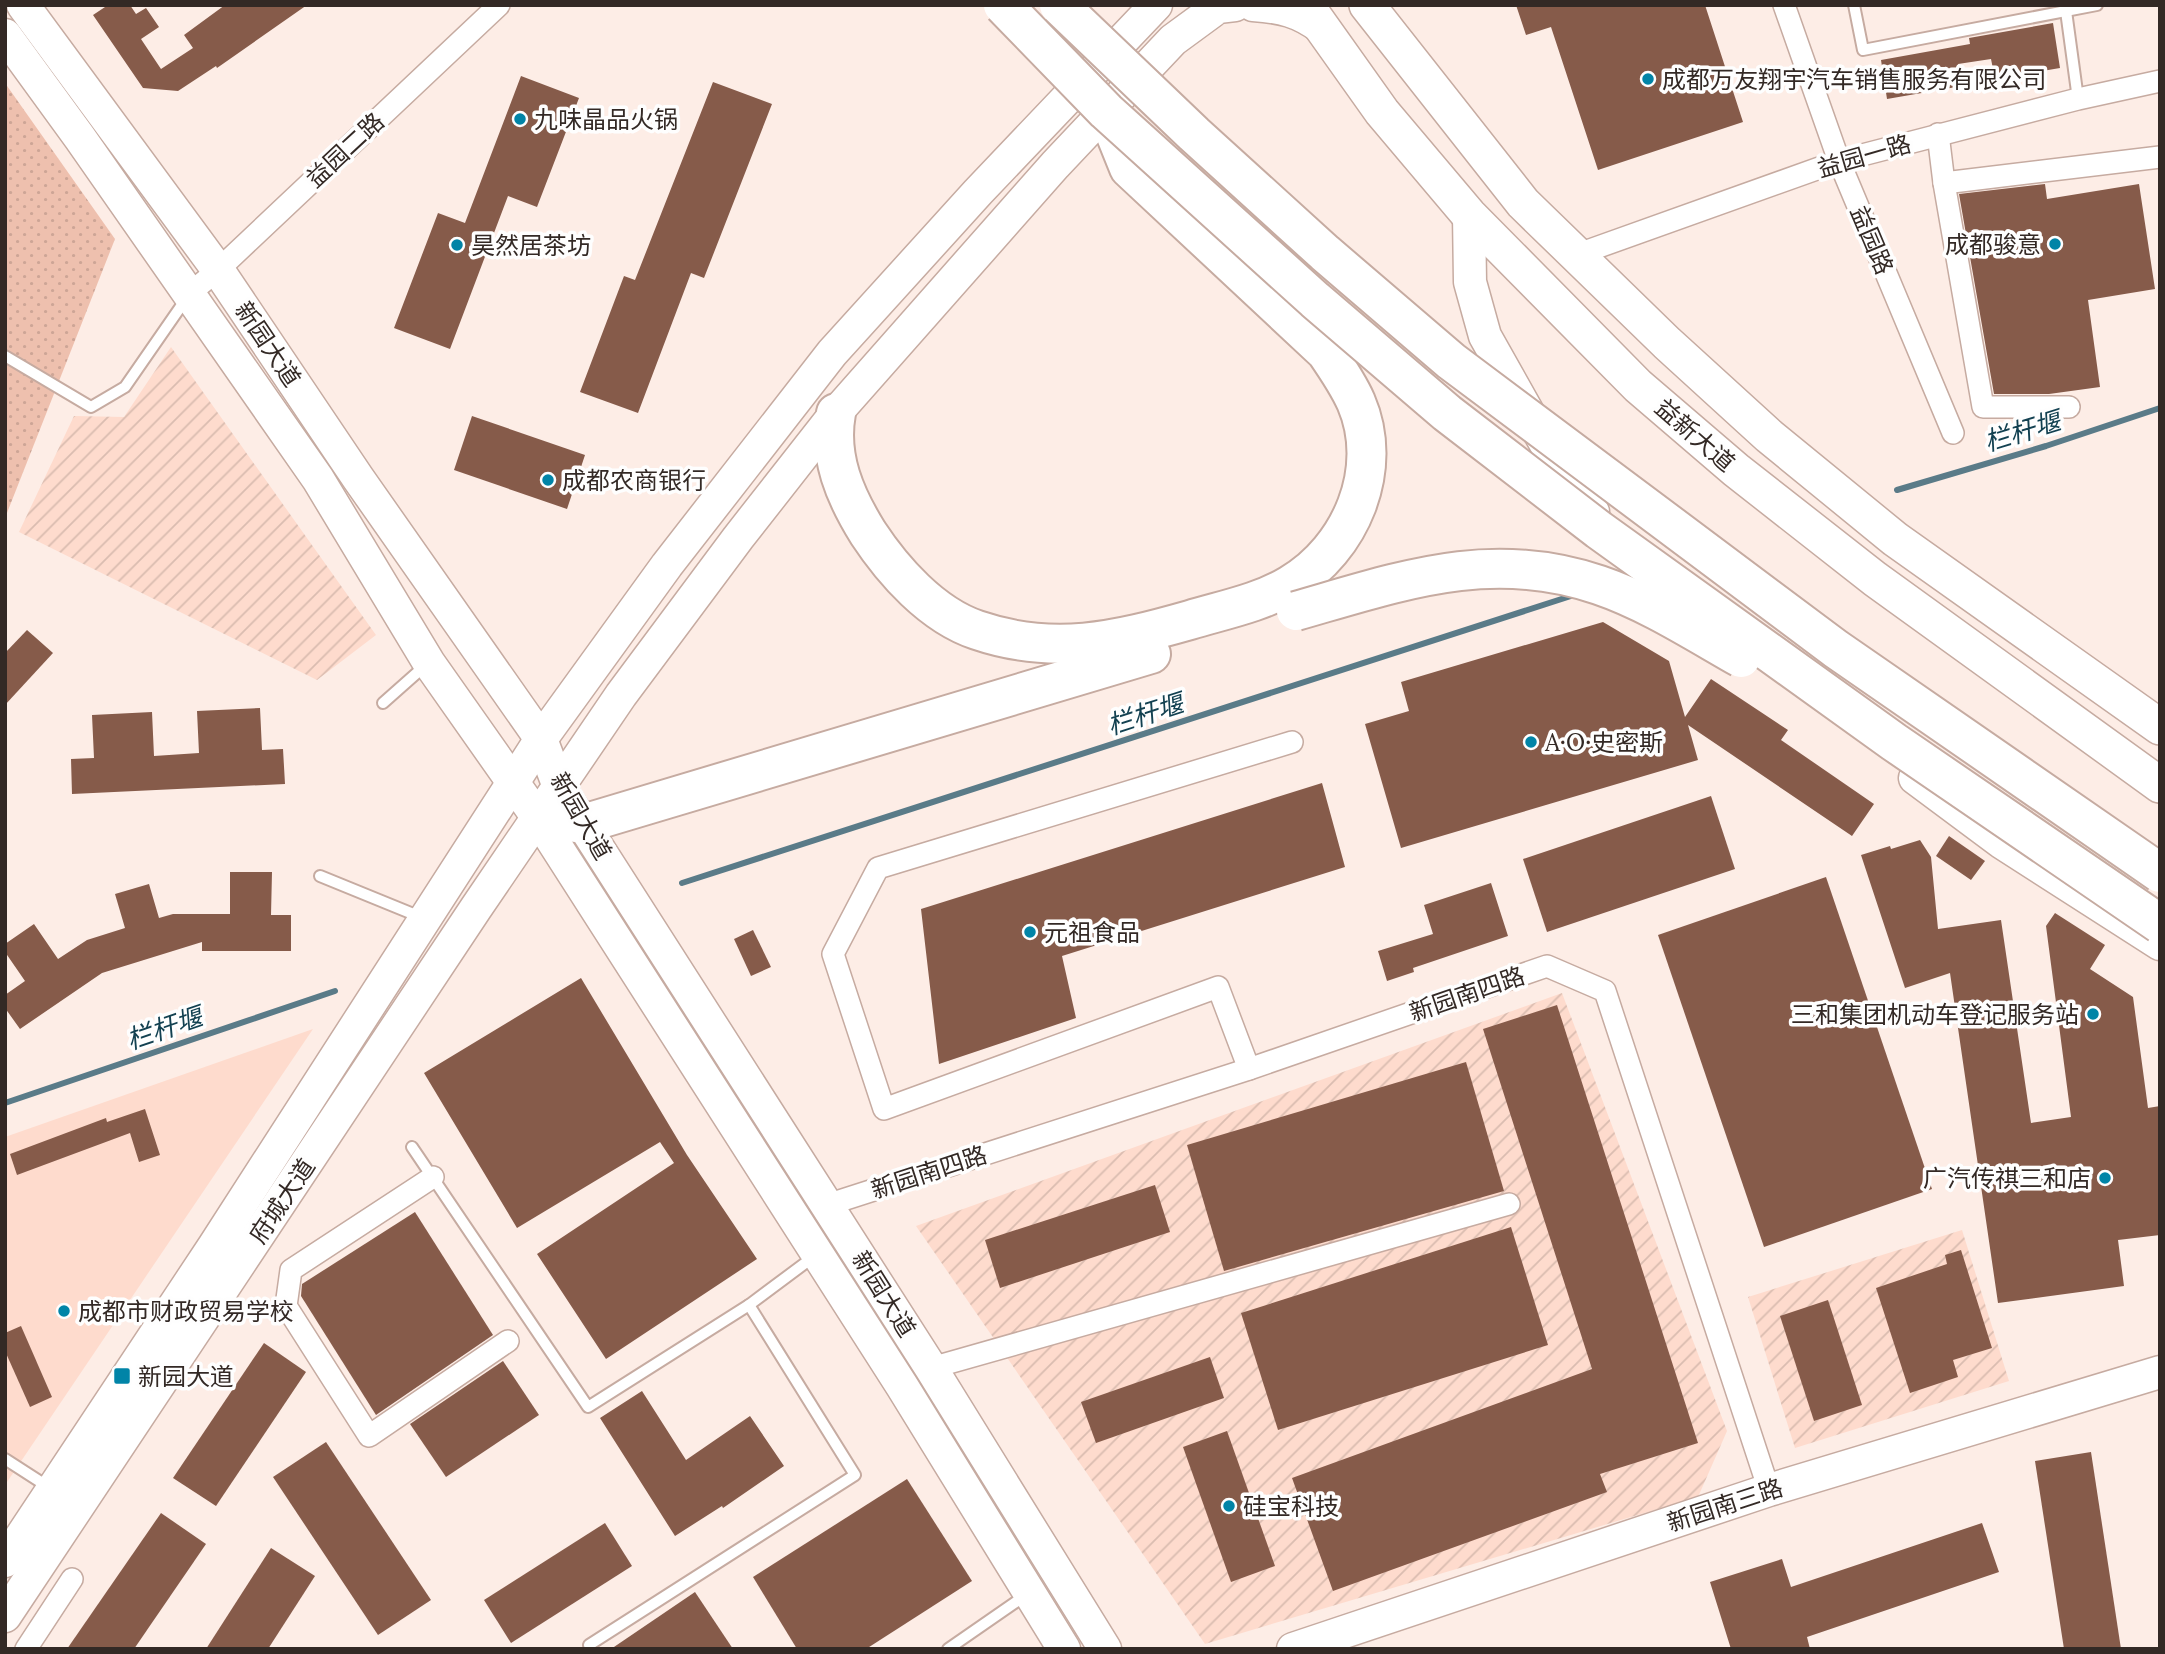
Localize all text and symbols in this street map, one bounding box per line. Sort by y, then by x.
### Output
place label: 成都万友翔宇汽车销售服务有限公司 [1662,64,2046,95]
marker: 成都万友翔宇汽车销售服务有限公司 [1640,71,1656,87]
place label: 九味晶品火锅 [534,104,678,135]
street label: 益园二路 [299,106,391,194]
marker: 九味晶品火锅 [512,111,528,127]
street label: 益园一路 [1814,128,1914,184]
street label: 益园路 [1844,201,1900,279]
place label: 成都骏意 [1945,229,2041,260]
place label: 昊然居茶坊 [471,230,591,261]
marker: 成都骏意 [2047,236,2063,252]
marker: 昊然居茶坊 [449,237,465,253]
street label: 新园大道 [228,296,308,392]
street label: 益新大道 [1649,392,1741,478]
water label: 栏杆堰 [1980,403,2068,458]
place label: 成都农商银行 [562,465,706,496]
marker: 成都农商银行 [540,472,556,488]
water label: 栏杆堰 [1103,685,1191,742]
place label: A·O·史密斯 [1544,727,1663,758]
marker: A·O·史密斯 [1523,734,1539,750]
street label: 新园大道 [544,767,618,865]
place label: 元祖食品 [1044,917,1140,948]
marker: 元祖食品 [1022,924,1038,940]
street label: 新园南四路 [1405,960,1529,1028]
water label: 栏杆堰 [122,998,210,1056]
place label: 三和集团机动车登记服务站 [1791,999,2079,1030]
marker: 三和集团机动车登记服务站 [2085,1006,2101,1022]
street label: 新园南四路 [867,1139,991,1205]
street label: 府城大道 [242,1153,322,1249]
place label: 广汽传祺三和店 [1923,1163,2091,1194]
marker: 广汽传祺三和店 [2097,1170,2113,1186]
street label: 新园大道 [845,1245,923,1343]
place label: 成都市财政贸易学校 [78,1296,294,1327]
marker: 成都市财政贸易学校 [56,1303,72,1319]
place label: 新园大道 [138,1361,234,1392]
marker: 新园大道 [112,1366,132,1386]
street label: 新园南三路 [1663,1472,1787,1538]
place label: 硅宝科技 [1243,1491,1339,1522]
marker: 硅宝科技 [1221,1498,1237,1514]

